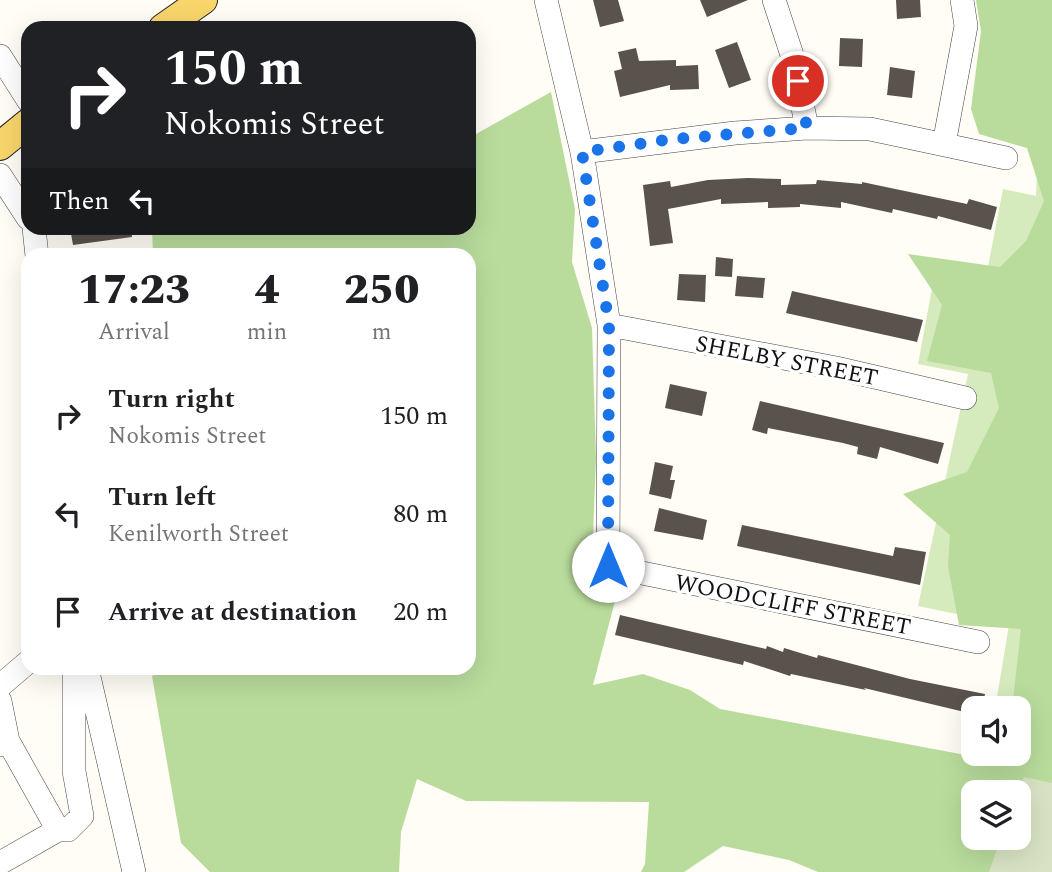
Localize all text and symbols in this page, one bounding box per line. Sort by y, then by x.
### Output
text: 150 m [164,32,303,107]
icon: right [49,49,140,140]
pin [768,51,828,111]
icon: arrive [779,62,817,100]
text: Nokomis Street [164,100,385,149]
text: Then [49,181,109,221]
icon: left [123,182,161,220]
text: 17:23 [78,259,190,322]
text: 4 [254,259,280,322]
text: 250 [344,259,419,322]
text: Arrival [98,315,170,350]
text: min [247,315,287,350]
text: m [372,315,391,350]
street label: SHELBY STREET [692,327,881,396]
text: Turn right [108,379,235,419]
text: 150 m [380,396,448,436]
icon: right [49,397,87,435]
text: Nokomis Street [108,419,267,454]
text: Turn left [108,477,216,517]
text: 80 m [393,494,448,534]
icon: left [49,495,87,533]
text: Kenilworth Street [108,517,289,552]
position arrow [571,529,645,603]
street label: WOODCLIFF STREET [672,565,914,646]
text: Arrive at destination [108,592,357,632]
text: 20 m [393,592,448,632]
icon: arrive [49,593,87,631]
map controls [961,696,1031,850]
button: sound [961,696,1031,766]
button: layers [961,780,1031,850]

